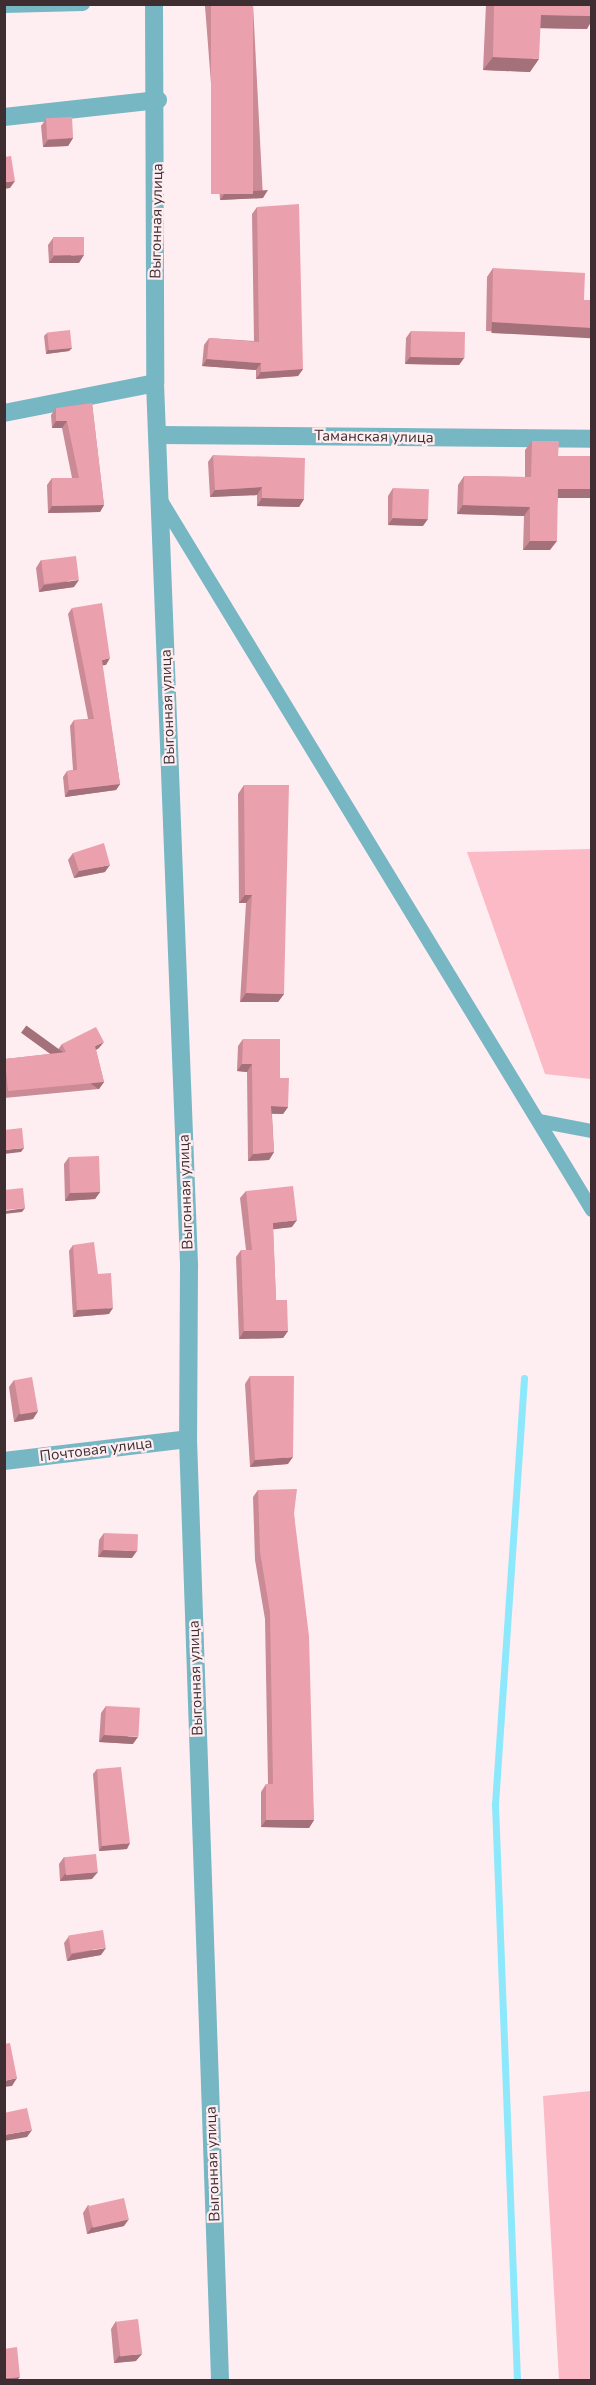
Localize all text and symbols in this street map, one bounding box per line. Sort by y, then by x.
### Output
street label: Выгонная улица [147,163,167,279]
street label: Таманская улица [314,427,434,447]
street label: Выгонная улица [157,649,179,765]
street label: Выгонная улица [175,1134,197,1250]
street label: Почтовая улица [39,1434,153,1466]
street label: Выгонная улица [185,1620,207,1736]
street label: Выгонная улица [202,2106,224,2222]

